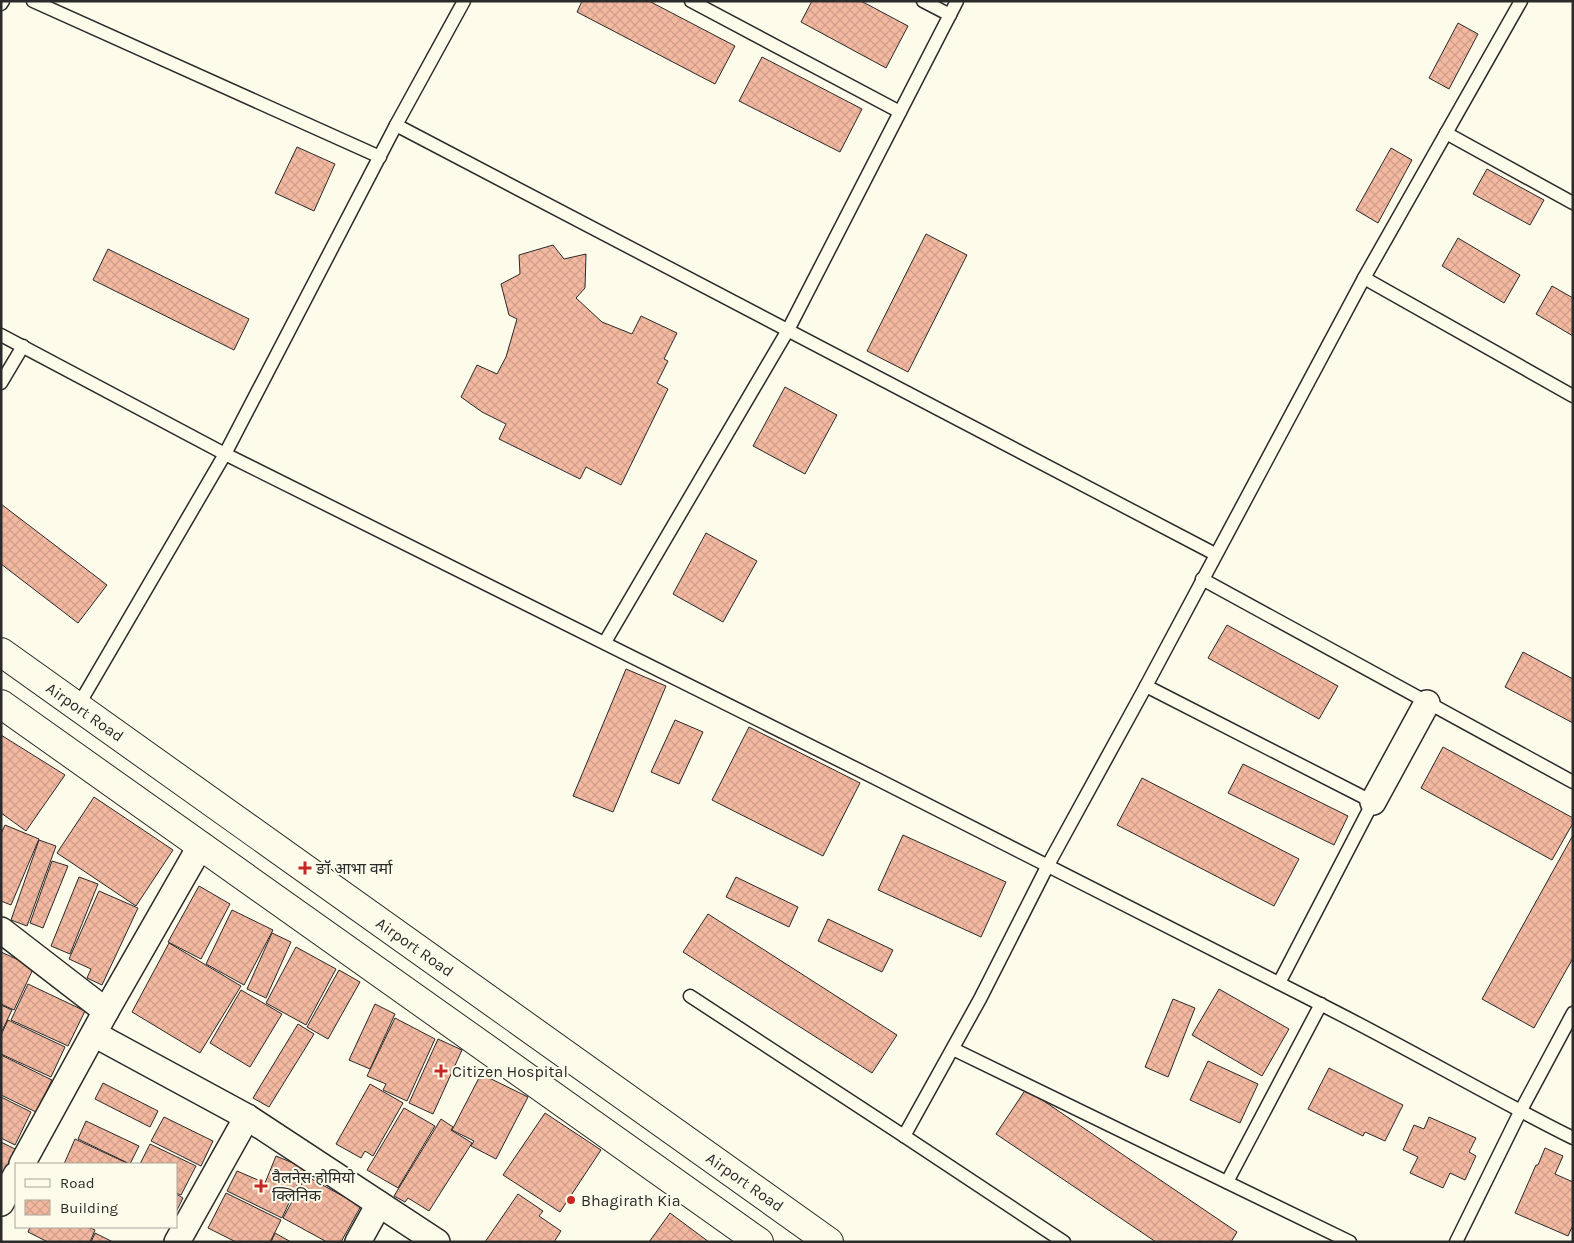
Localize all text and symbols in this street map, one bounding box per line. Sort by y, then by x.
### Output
street label: Airport Road [43,678,127,746]
place label: ङॉ आभा वर्मा [315,859,393,878]
marker: ङॉ आभा वर्मा [298,861,312,875]
street label: Airport Road [373,913,457,981]
place label: Citizen Hospital [452,1062,568,1081]
marker: Citizen Hospital [434,1064,448,1078]
street label: Airport Road [703,1148,787,1216]
legend [15,1163,178,1228]
place label: वैलनेस होमियो क्लिनिक [272,1168,356,1205]
text: Road [60,1174,95,1192]
marker: वैलनेस होमियो क्लिनिक [254,1179,268,1193]
place label: Bhagirath Kia [581,1191,681,1210]
marker: Bhagirath Kia [565,1194,577,1206]
text: Building [60,1199,118,1217]

